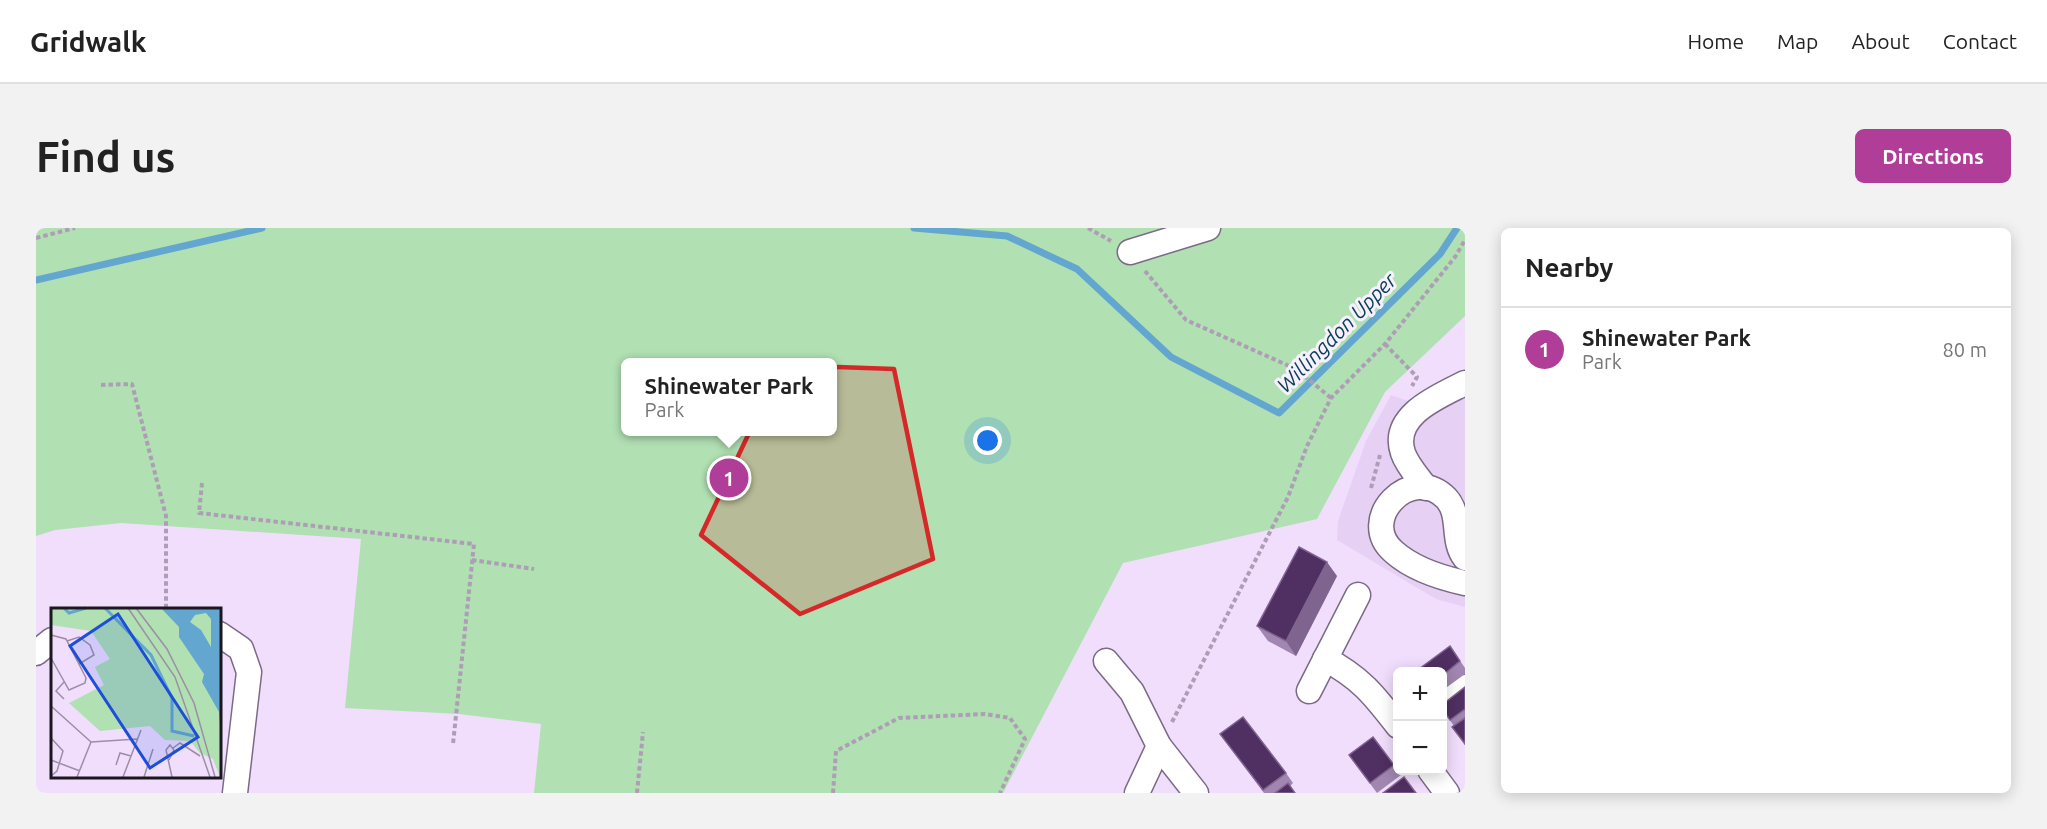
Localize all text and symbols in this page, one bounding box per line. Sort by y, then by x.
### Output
text: Gridwalk [30,26,147,57]
text: Home [1687,29,1744,53]
text: Map [1777,29,1818,53]
text: About [1851,29,1910,53]
text: Contact [1943,29,2017,53]
button: Directions [1855,129,2011,183]
text: Find us [36,133,175,180]
text: Nearby [1525,253,1613,282]
water label: Willingdon Upper [1272,267,1402,397]
text: Shinewater Park [1582,325,1751,350]
text: 1 [1539,338,1550,361]
text: 80 m [1943,338,1987,361]
text: Park [1582,350,1622,373]
popup [621,358,837,436]
text: Shinewater Park [645,373,813,398]
text: Park [645,398,684,421]
your location [973,426,1002,455]
pin: 1 [710,456,748,500]
inset map [51,608,220,778]
map controls [1393,667,1447,775]
button: + [1393,667,1447,721]
button: − [1393,721,1447,775]

